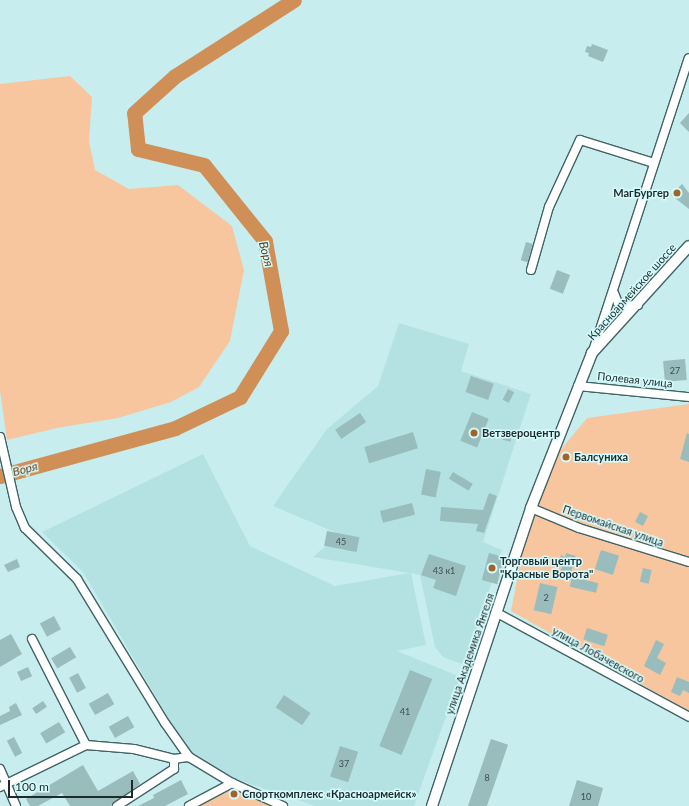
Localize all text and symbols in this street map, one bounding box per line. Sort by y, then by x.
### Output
place label: МагБургер [613,186,669,200]
marker: МагБургер [672,188,682,198]
water label: Воря [256,240,276,268]
street label: Красноармейское шоссе [585,241,679,343]
house number: 27 [670,366,680,376]
street label: Полевая улица [597,369,673,391]
place label: Ветзвероцентр [482,426,560,440]
marker: Ветзвероцентр [469,428,479,438]
place label: Балсуниха [574,450,628,464]
marker: Балсуниха [561,452,571,462]
water label: Воря [11,459,39,479]
street label: Первомайская улица [561,503,665,549]
house number: 45 [336,537,346,547]
place label: Торговый центр "Красные Ворота" [500,555,593,581]
marker: Торговый центр "Красные Ворота" [487,563,497,573]
house number: 43 к1 [433,566,455,576]
street label: улица Академика Янгеля [443,592,497,716]
house number: 2 [543,593,549,603]
street label: улица Лобачевского [550,624,646,686]
house number: 41 [400,707,410,717]
house number: 37 [339,759,349,769]
scale bar [10,772,135,798]
house number: 8 [484,773,490,783]
text: 100 m [15,779,49,794]
place label: Спорткомплекс «Красноармейск» [242,787,417,801]
marker: Спорткомплекс «Красноармейск» [229,789,239,799]
house number: 10 [581,792,591,802]

